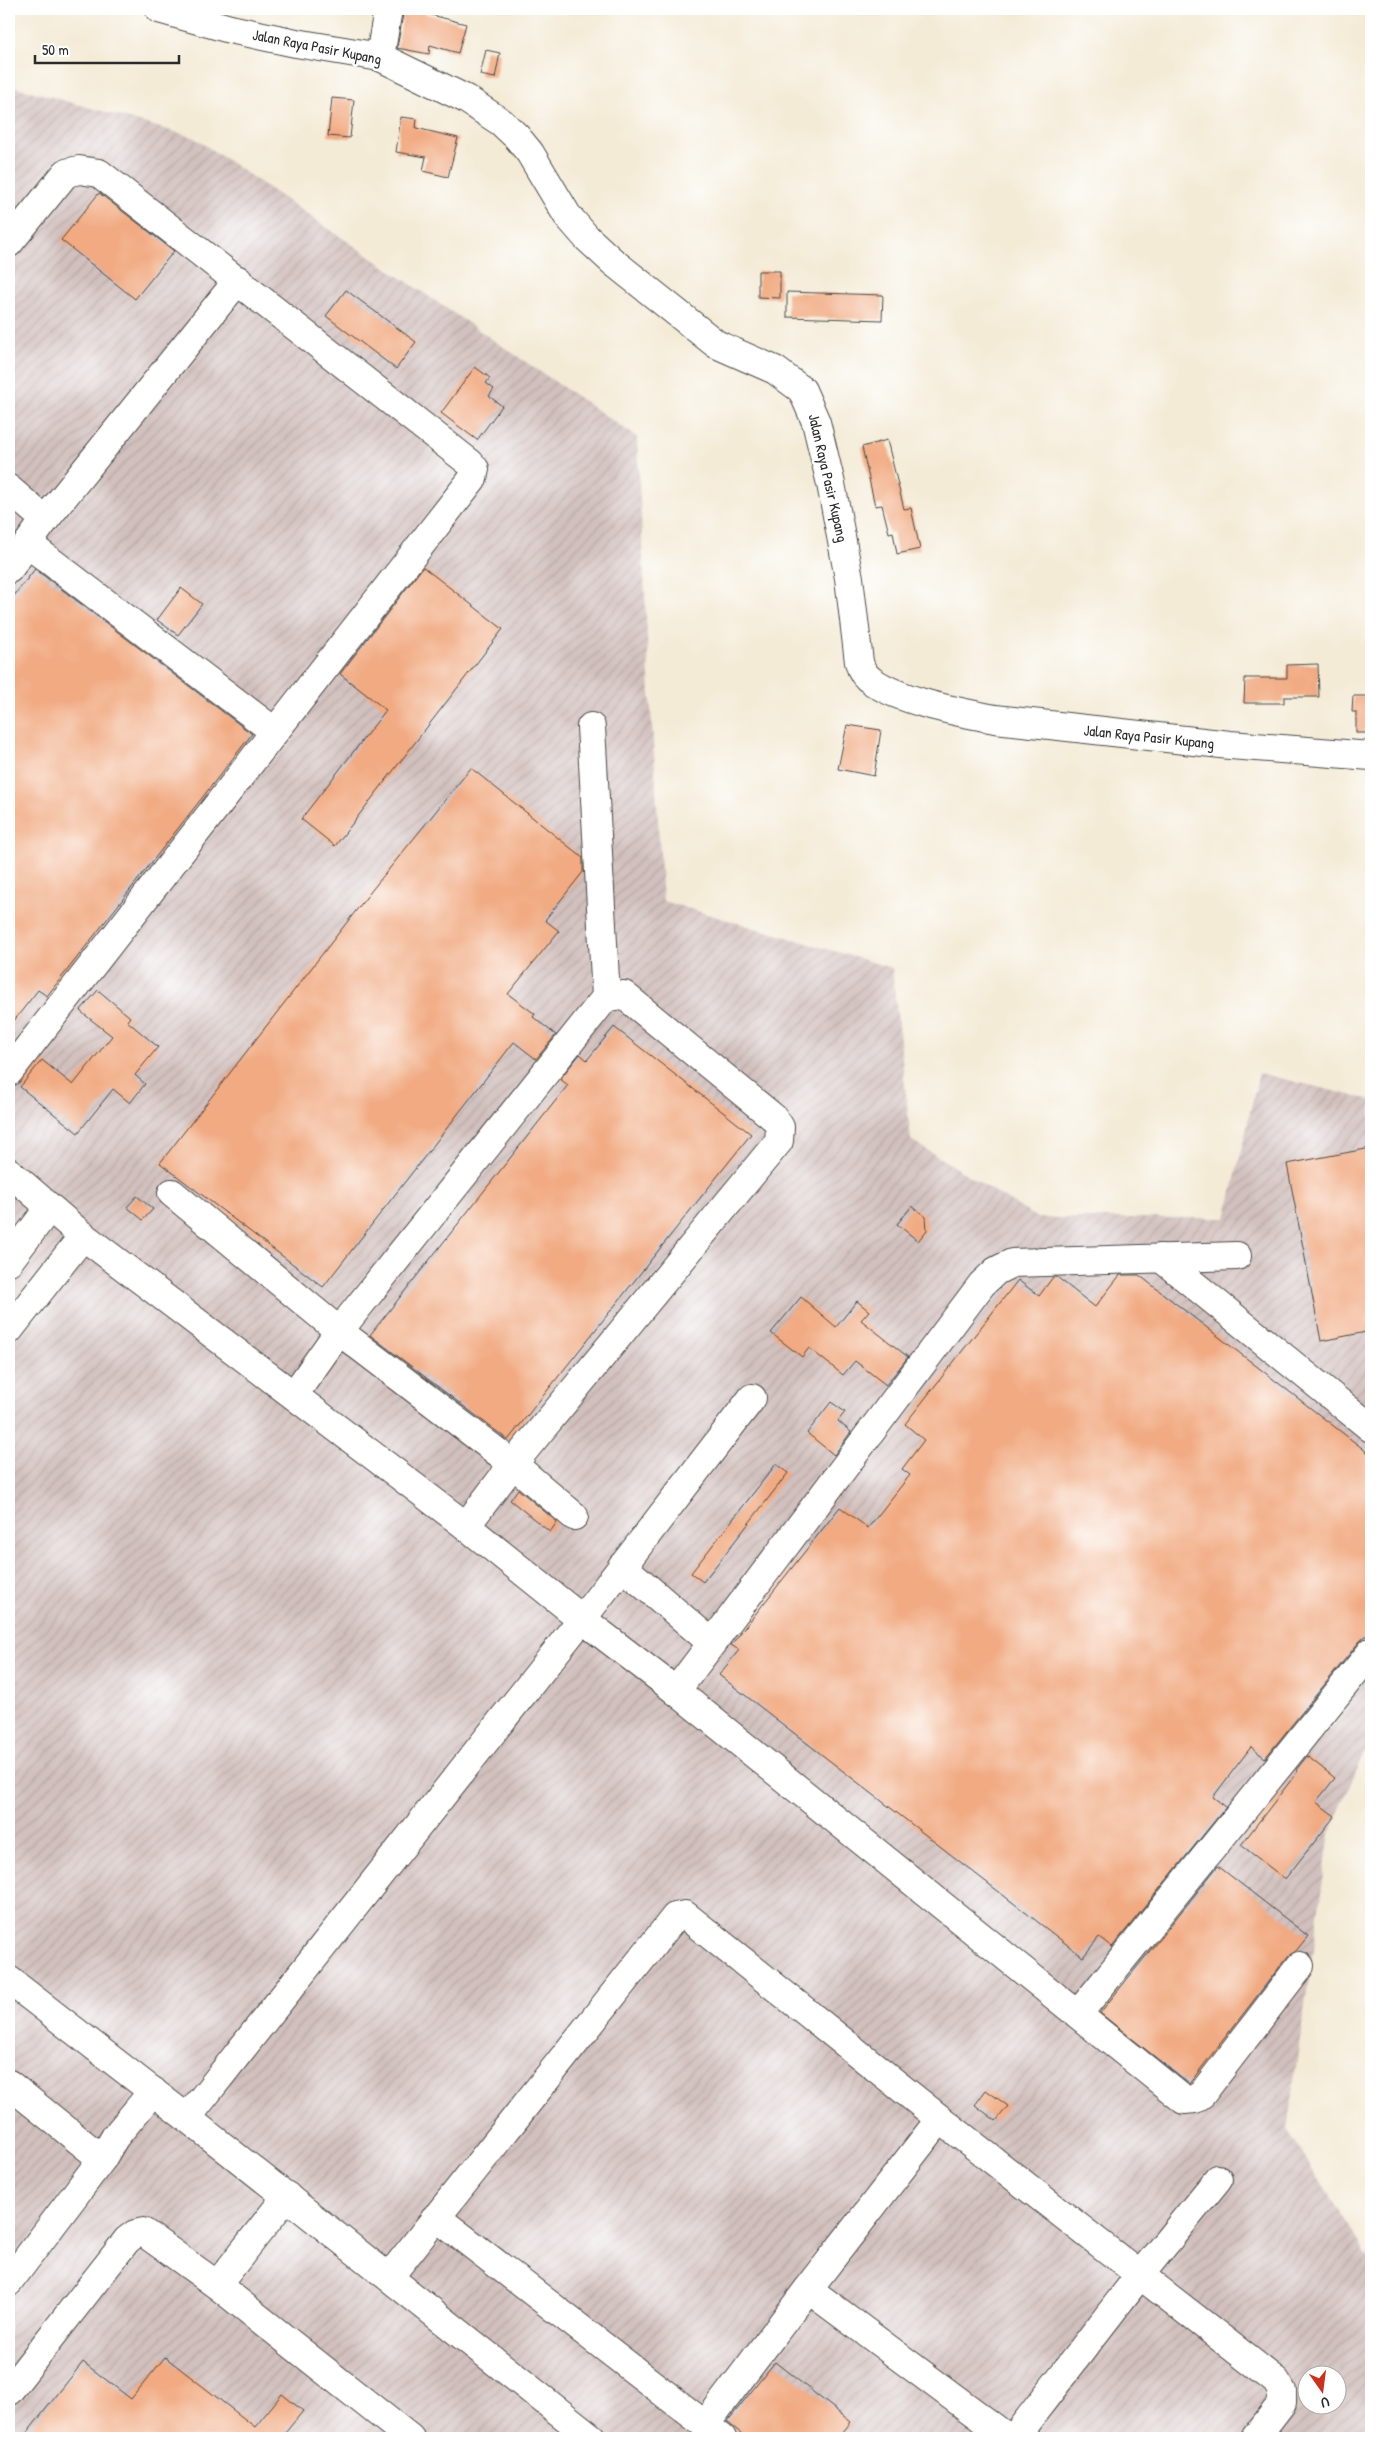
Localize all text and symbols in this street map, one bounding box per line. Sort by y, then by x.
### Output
street label: Jalan Raya Pasir Kupang [251,24,384,69]
scale bar [35,32,179,64]
text: 50 m [42,39,69,60]
street label: Jalan Raya Pasir Kupang [804,412,854,544]
street label: Jalan Raya Pasir Kupang [1083,719,1216,754]
north arrow [1298,2364,1348,2414]
text: U [1319,2393,1331,2413]

